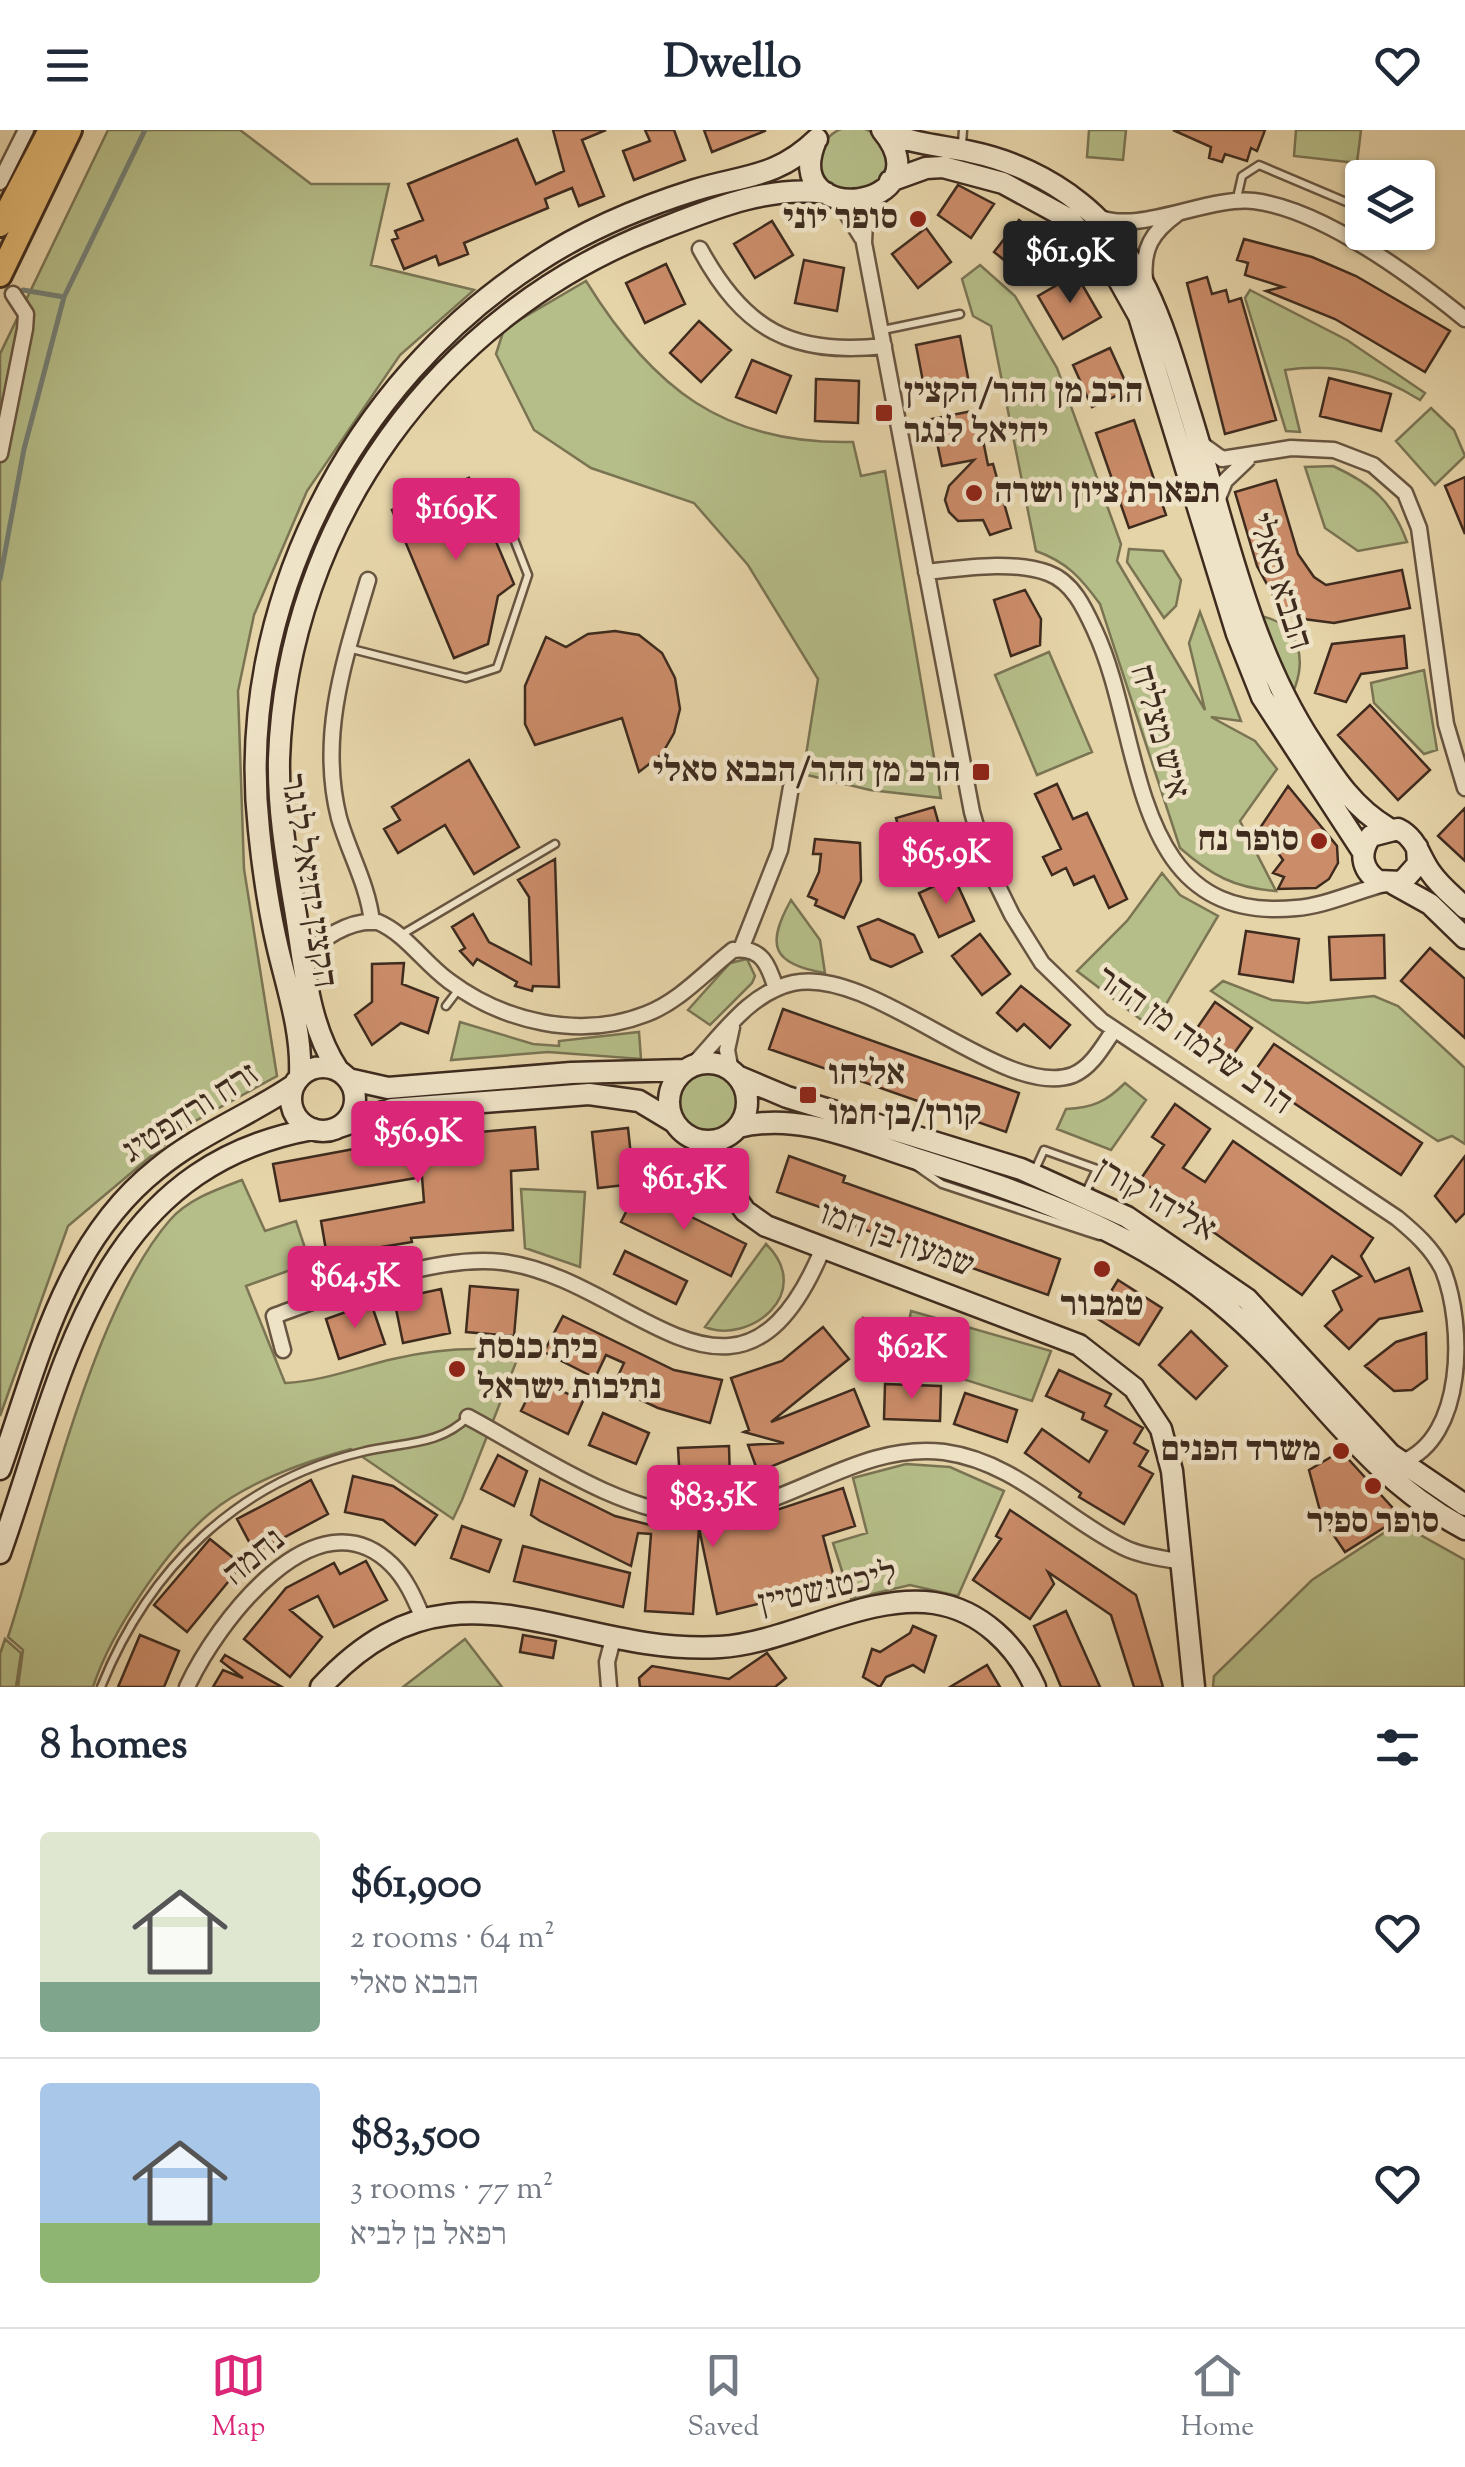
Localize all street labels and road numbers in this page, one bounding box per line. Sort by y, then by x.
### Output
street label: הבבא סאלי [1232,507,1324,657]
street label: איש מצליח [1114,659,1202,805]
street label: הקצין יחיאל לנגר [265,770,349,992]
street label: הרב שלמה מן ההר [1084,955,1302,1129]
street label: זרח ורהפטיג [112,1051,270,1177]
street label: אליהו קורן [1085,1146,1225,1256]
street label: שמעון בן חמו [811,1189,981,1293]
street label: נחמה [213,1517,297,1599]
street label: ליכטנשטיין [754,1549,902,1631]

